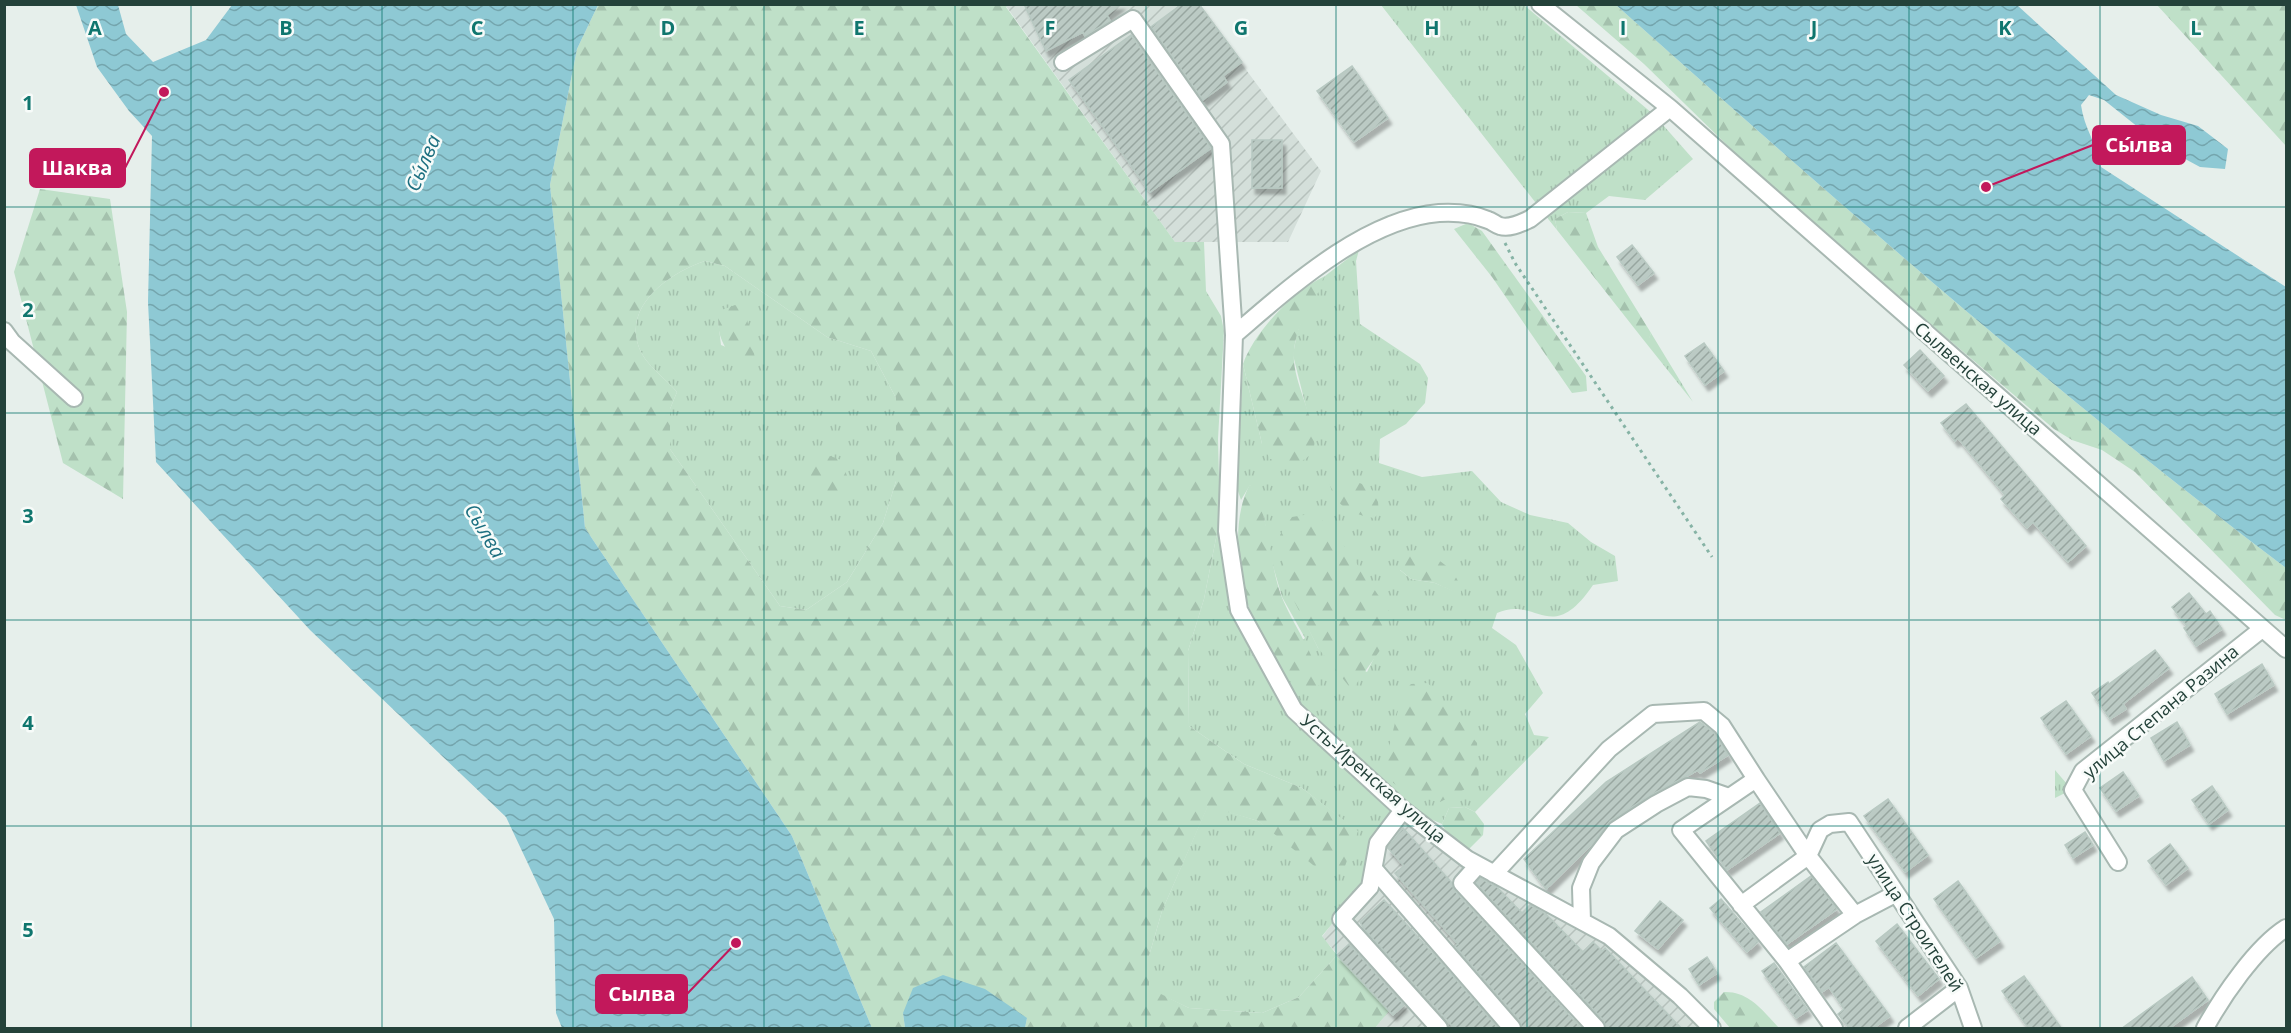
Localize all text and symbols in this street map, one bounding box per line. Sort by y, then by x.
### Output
text: A [88,14,102,41]
text: B [279,14,293,41]
text: C [471,14,484,41]
text: D [661,14,675,41]
text: E [853,14,865,41]
text: F [1045,14,1055,41]
text: G [1234,14,1248,41]
text: H [1424,14,1440,41]
text: I [1620,14,1626,41]
text: J [1809,14,1817,41]
text: K [1998,14,2012,41]
text: L [2190,14,2202,41]
text: 1 [22,89,34,116]
callout: Сы́лва [2093,126,2185,164]
water label: Сы́лва [399,130,446,195]
text: Сы́лва [2105,131,2173,158]
callout: Шаква [30,149,125,187]
text: Шаква [42,154,112,181]
text: 2 [22,296,34,323]
street label: Сылвенская улица [1910,316,2048,440]
water label: Сылва [459,499,512,563]
text: 3 [22,502,34,529]
street label: улица Степана Разина [2077,639,2243,783]
street label: Усть-Иренская улица [1296,708,1451,848]
text: 4 [22,709,34,736]
street label: улица Строителей [1862,849,1970,996]
text: 5 [22,916,34,943]
callout: Сылва [596,975,687,1013]
text: Сылва [608,980,676,1007]

